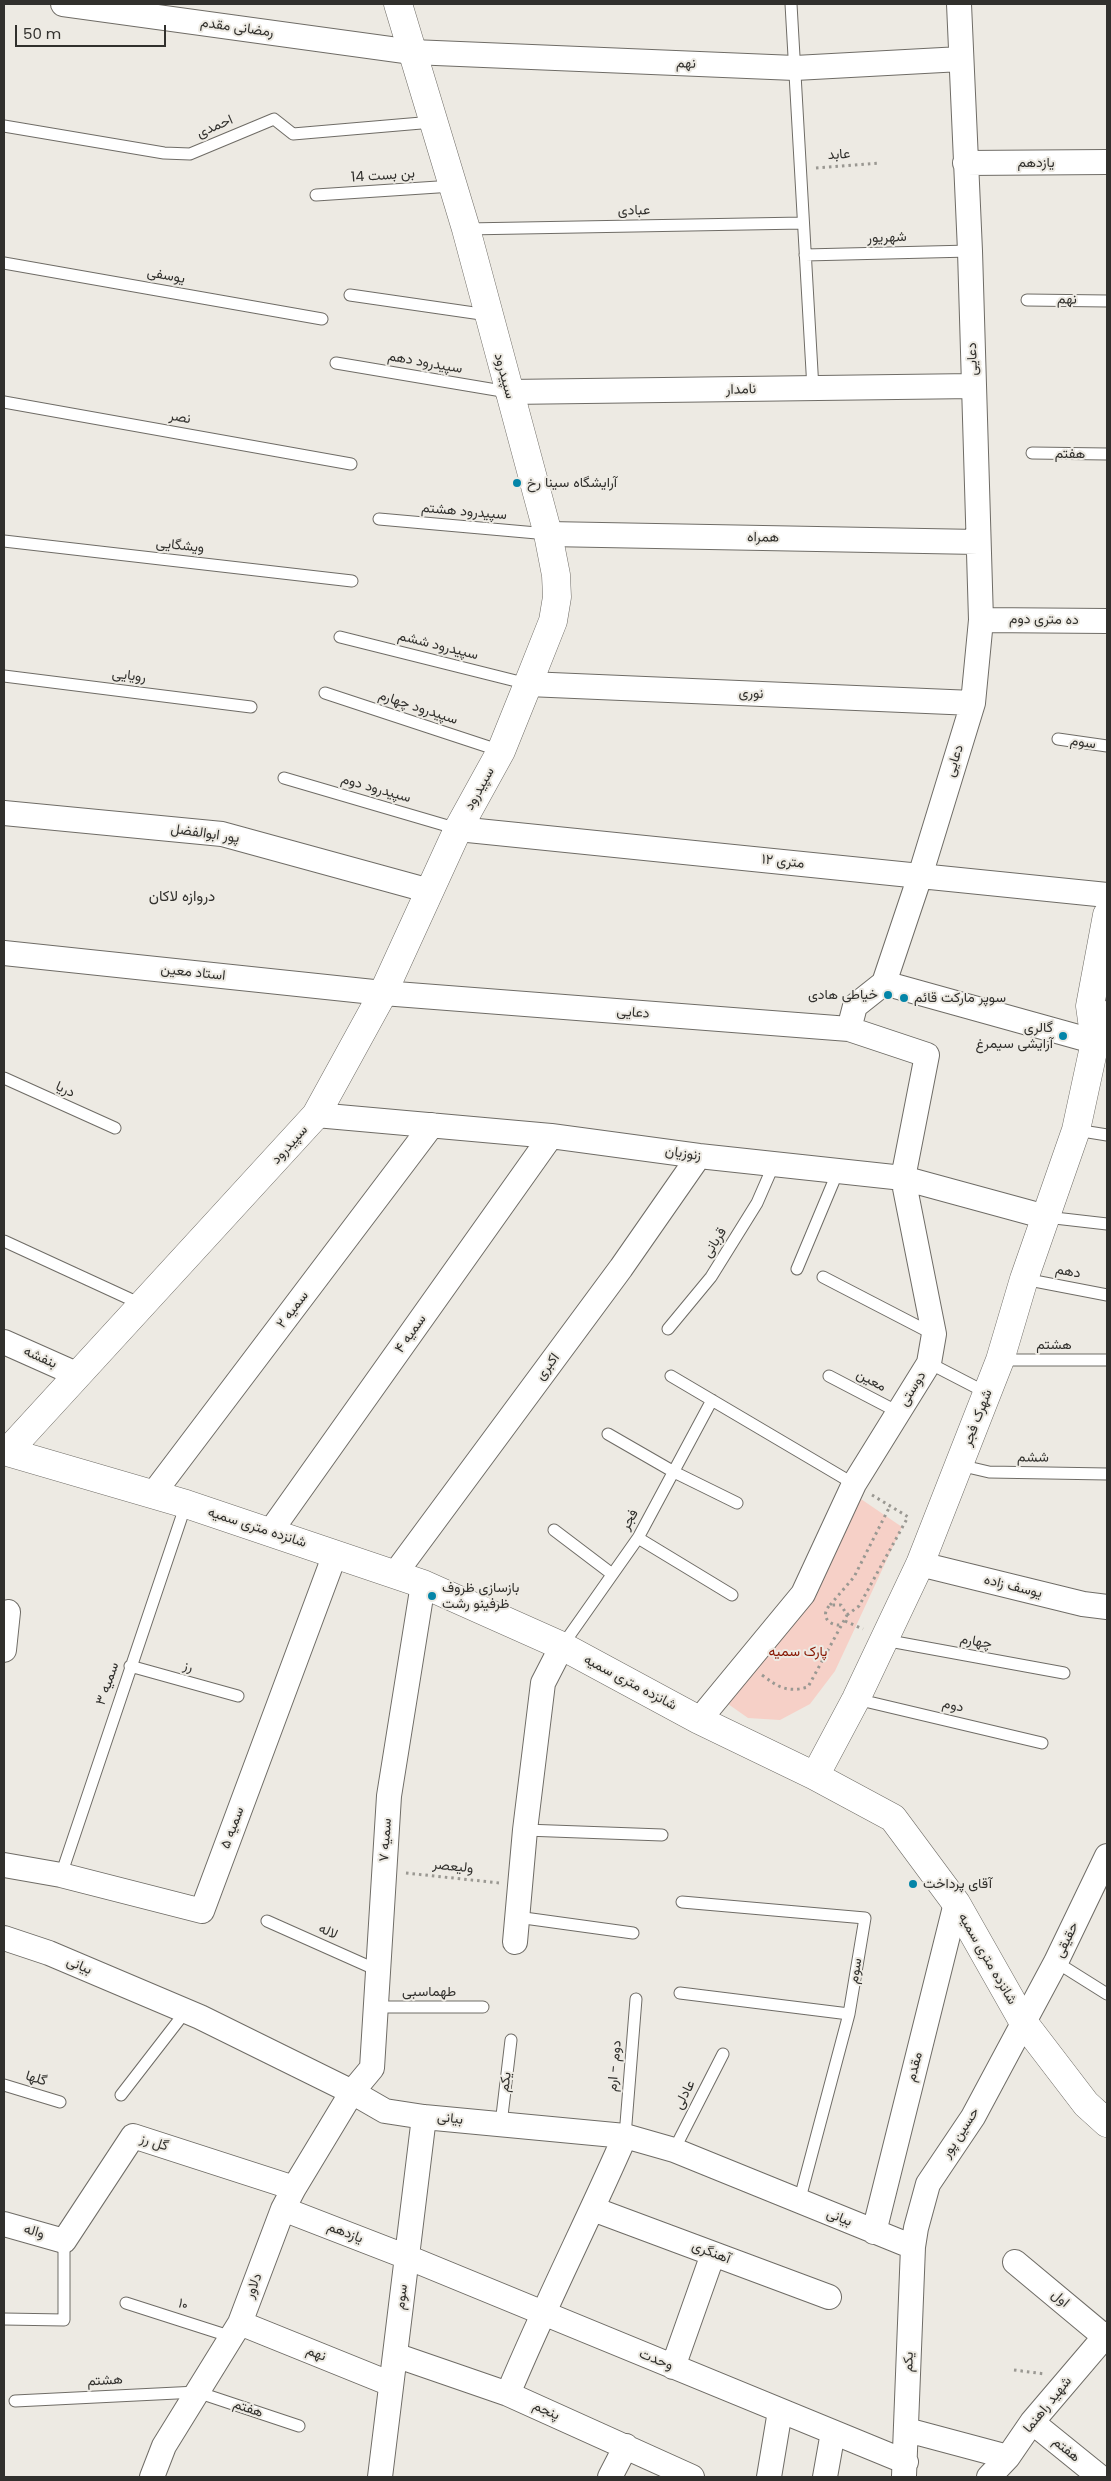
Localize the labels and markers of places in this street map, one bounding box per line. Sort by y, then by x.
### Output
place label: آرایشگاه سینا رخ [527,475,617,491]
marker: آرایشگاه سینا رخ [511,477,523,489]
place label: خیاطی هادی [808,987,878,1003]
marker: خیاطی هادی [882,989,894,1001]
place label: سوپر مارکت قائم [914,990,1006,1006]
marker: سوپر مارکت قائم [898,992,910,1004]
place label: گالری آرایشی سیمرغ [975,1020,1053,1052]
marker: گالری آرایشی سیمرغ [1057,1030,1069,1042]
place label: بازسازی ظروف ظرفینو رشت [442,1580,519,1612]
marker: بازسازی ظروف ظرفینو رشت [426,1590,438,1602]
place label: آقای پرداخت [923,1876,992,1892]
marker: آقای پرداخت [907,1878,919,1890]

